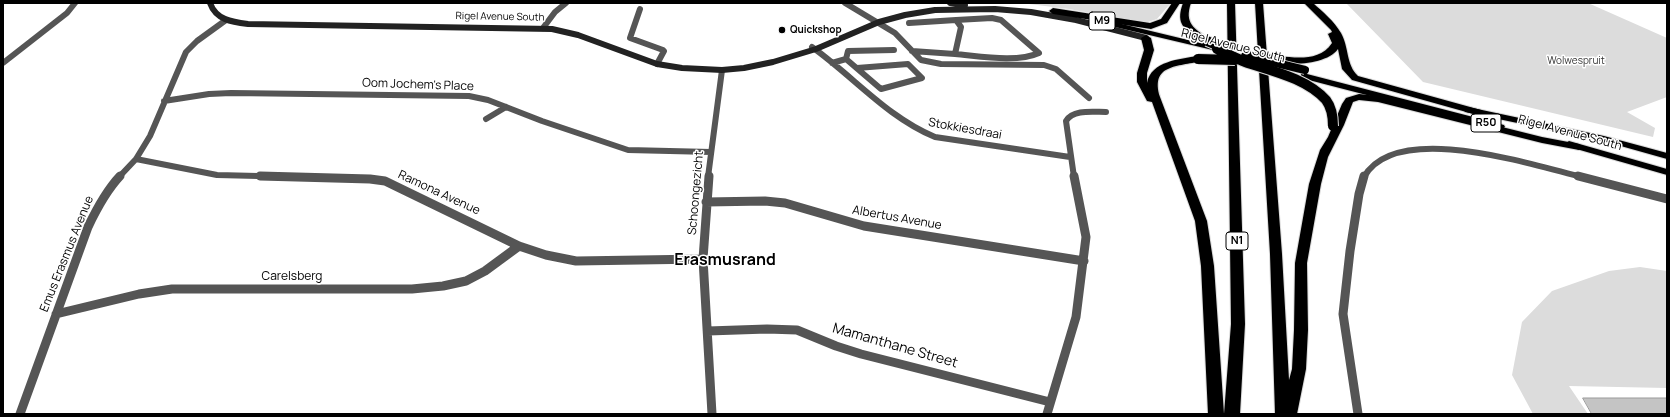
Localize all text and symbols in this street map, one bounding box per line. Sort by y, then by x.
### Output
street label: Rigel Avenue South [455,10,545,24]
road number: M9 [1089,12,1115,30]
place label: Quickshop [790,24,842,36]
marker: Quickshop [777,25,787,35]
street label: Rigel Avenue South [1179,26,1287,66]
park label: Wolwespruit [1547,55,1605,67]
street label: Oom Jochem's Place [362,76,474,94]
street label: Rigel Avenue South [1517,112,1623,154]
road number: R50 [1471,114,1501,132]
street label: Stokkiesdraai [927,115,1003,143]
street label: Schoongezicht [685,150,707,236]
street label: Ramona Avenue [396,168,482,218]
street label: Emus Erasmus Avenue [37,194,97,314]
street label: Albertus Avenue [851,203,943,233]
road number: N1 [1226,232,1248,250]
district label: Erasmusrand [674,251,776,271]
street label: Carelsberg [262,270,322,284]
street label: Mamanthane Street [830,320,960,372]

